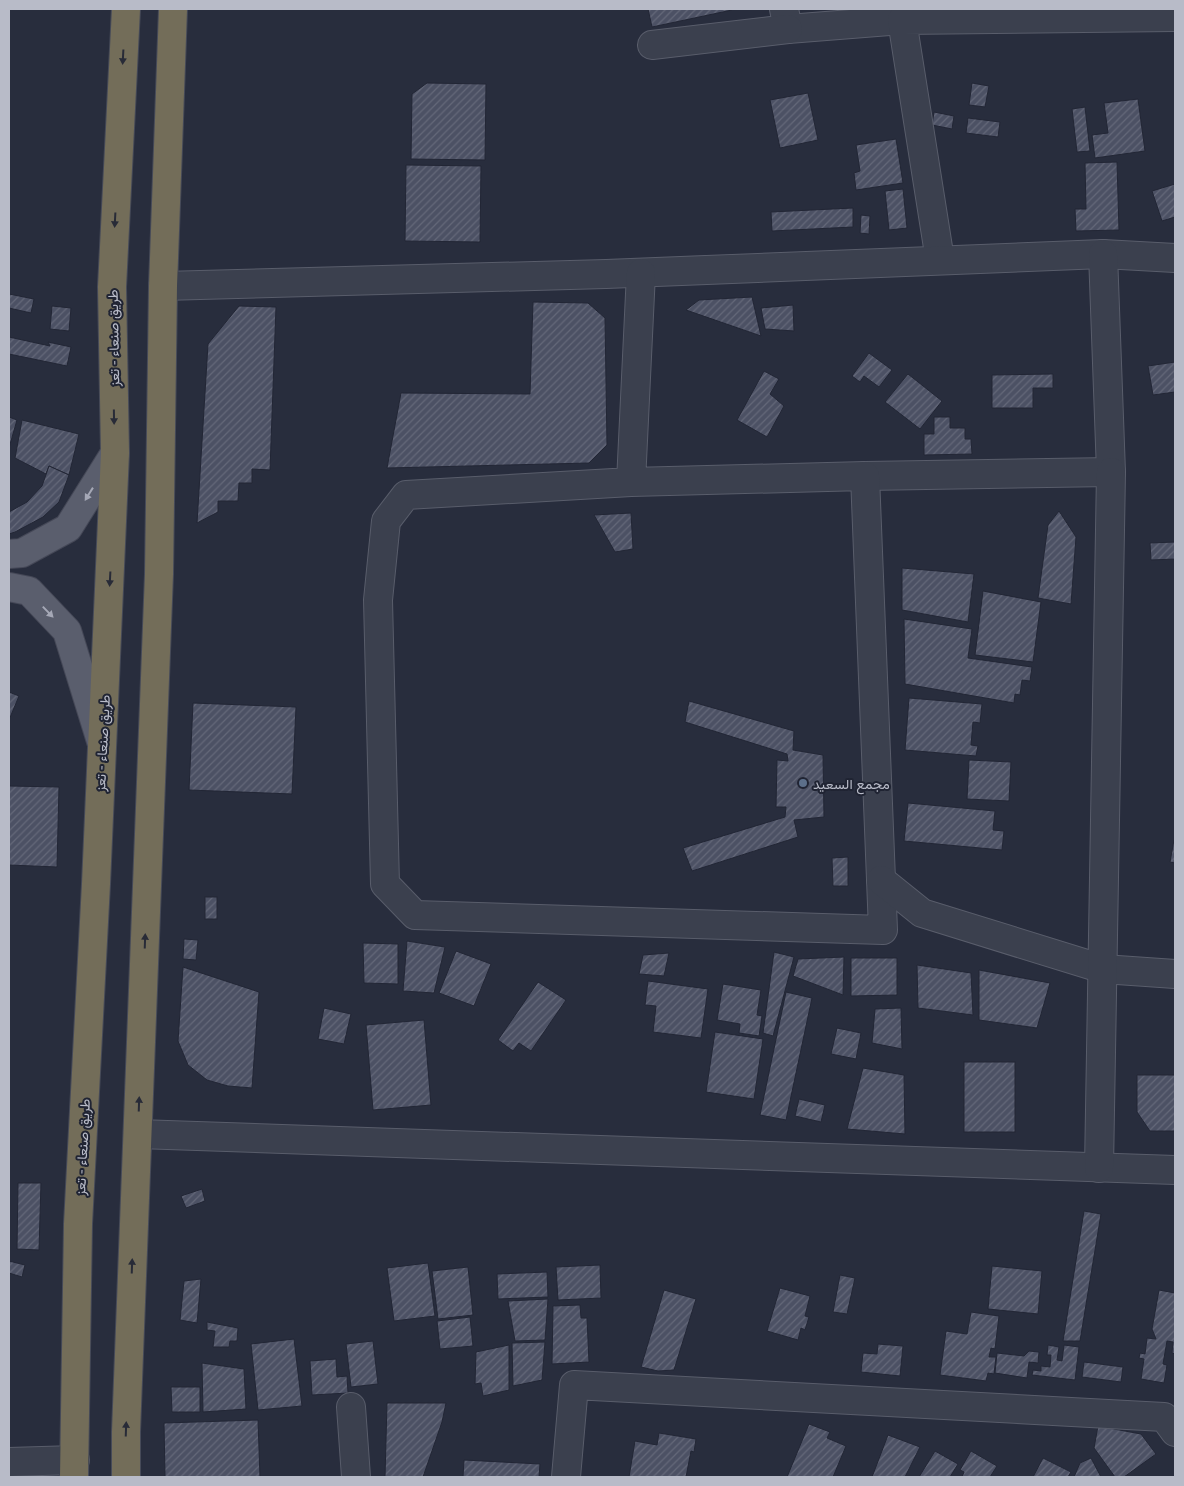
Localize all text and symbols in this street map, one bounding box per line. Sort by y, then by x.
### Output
one-way arrow [119,50,127,66]
one-way arrow [111,212,119,228]
street label: طريق صنعاء - تعز [104,289,123,388]
one-way arrow [110,409,118,425]
one-way arrow [84,488,94,501]
one-way arrow [105,572,113,588]
one-way arrow [42,605,54,617]
street label: طريق صنعاء - تعز [91,694,114,793]
place label: مجمع السعيد [813,775,890,795]
marker: مجمع السعيد [797,777,809,789]
one-way arrow [142,933,150,949]
one-way arrow [135,1096,143,1112]
street label: طريق صنعاء - تعز [71,1098,94,1197]
one-way arrow [129,1258,137,1274]
one-way arrow [122,1420,130,1436]

